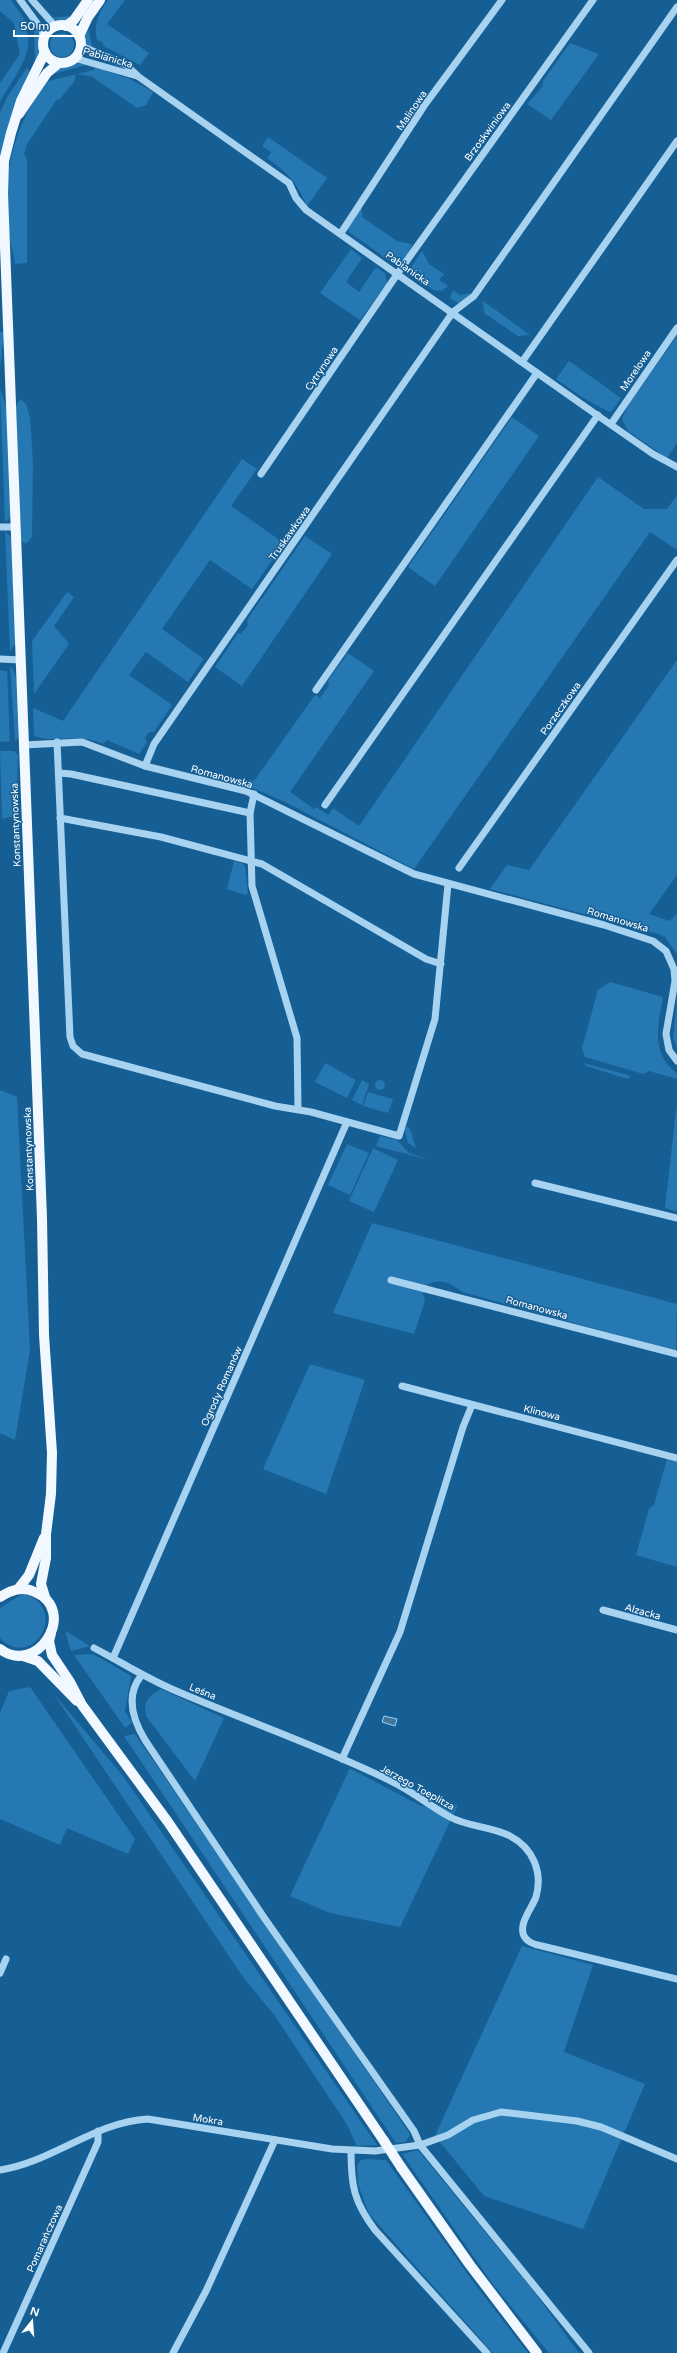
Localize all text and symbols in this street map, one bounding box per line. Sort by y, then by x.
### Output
scale bar [14,12,79,38]
text: 50 m [20,19,49,33]
street label: Pabianicka [81,45,134,71]
street label: Malinowa [394,88,430,133]
street label: Brzoskwiniowa [462,100,513,164]
street label: Pabianicka [383,249,432,288]
street label: Cytrynowa [303,344,341,393]
street label: Morelowa [618,348,654,393]
street label: Truskawkowa [267,504,313,563]
street label: Porzeczkowa [538,680,584,738]
street label: Romanowska [189,763,254,791]
street label: Konstantynowska [9,783,23,867]
street label: Romanowska [585,905,650,935]
street label: Konstantynowska [22,1107,36,1191]
street label: Romanowska [504,1294,569,1322]
street label: Ogrody Romanów [199,1344,245,1428]
street label: Klinowa [522,1403,561,1423]
street label: Alzacka [623,1601,662,1623]
street label: Leśna [187,1681,218,1703]
street label: Jerzego Toeplitza [378,1763,457,1813]
street label: Mokra [192,2112,224,2128]
street label: Pomarańczowa [25,2203,65,2274]
north arrow [12,2301,52,2341]
text: N [29,2304,41,2319]

